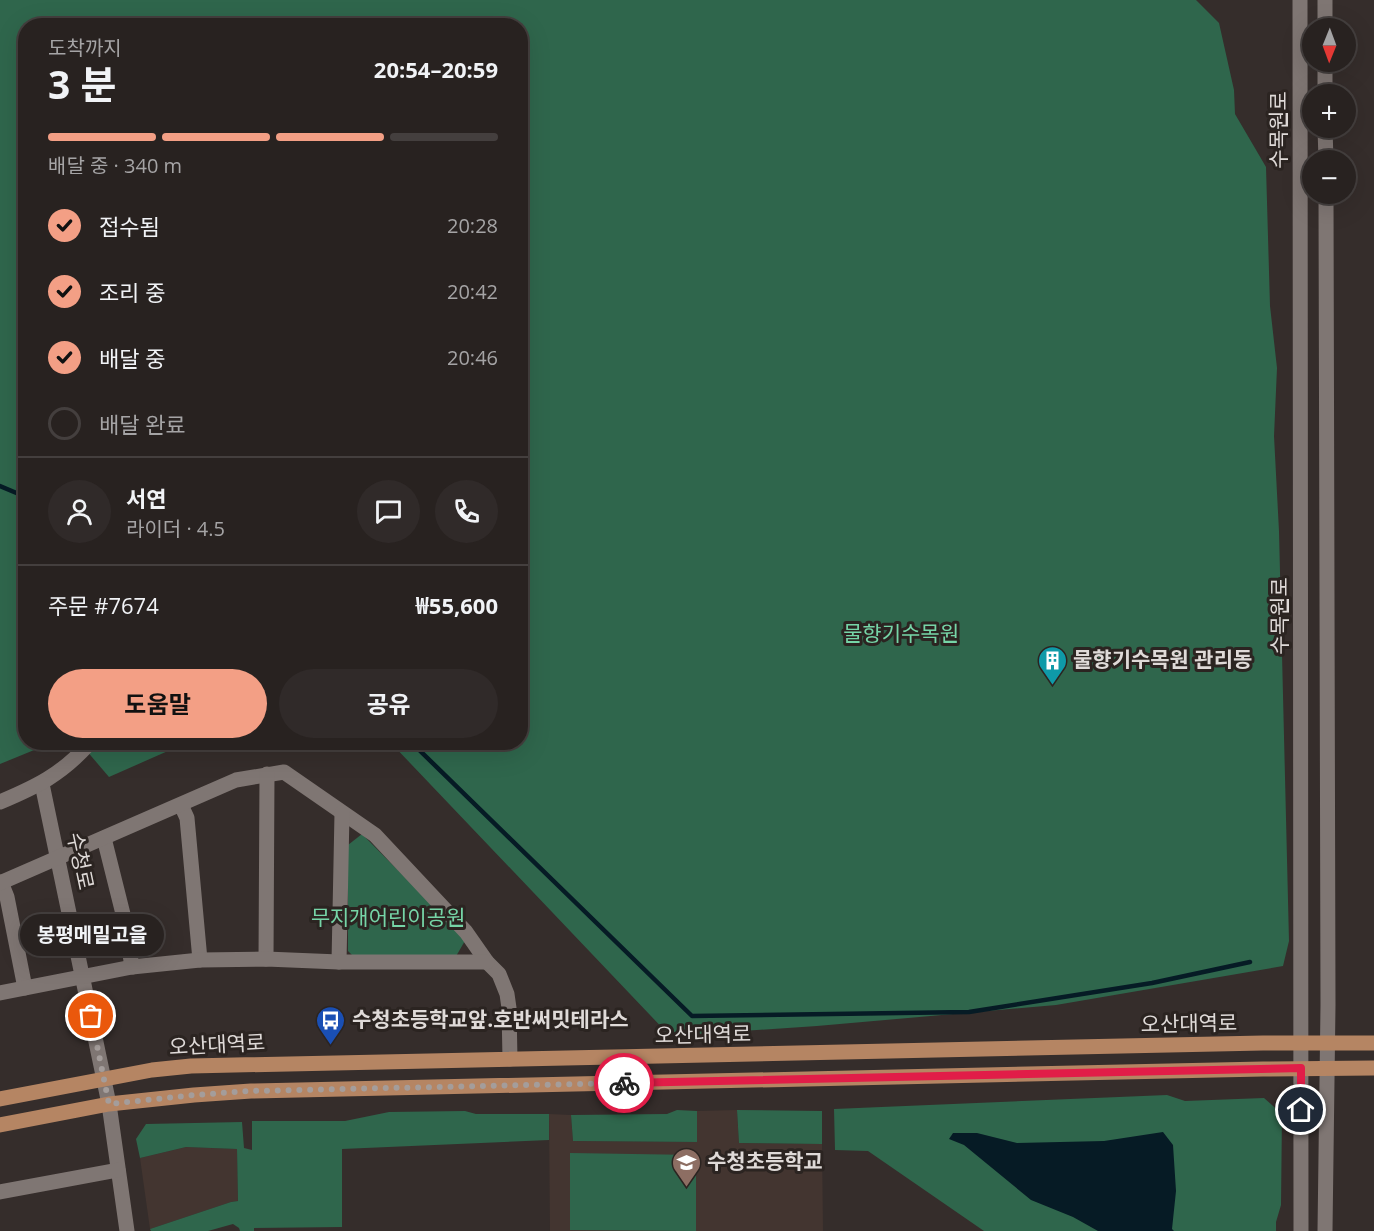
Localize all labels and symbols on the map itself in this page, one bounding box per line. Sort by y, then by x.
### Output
north arrow [1302,18,1356,72]
street label: 수목원로 [1264,91,1292,169]
street label: 수목원로 [1265,577,1293,655]
park label: 물향기수목원 [843,619,959,647]
building icon: 물향기수목원 관리동 [1036,644,1068,686]
place label: 물향기수목원 관리동 [1073,645,1252,673]
street label: 수청로 [61,830,101,892]
park label: 무지개어린이공원 [311,903,465,931]
callout: 봉평메밀고을 [19,914,163,956]
pin [65,990,116,1041]
bus stop icon: 수청초등학교앞.호반써밋테라스 [315,1004,347,1046]
place label: 수청초등학교앞.호반써밋테라스 [352,1005,628,1033]
street label: 오산대역로 [1140,1008,1238,1038]
street label: 오산대역로 [654,1019,752,1049]
street label: 오산대역로 [168,1027,266,1061]
courier [594,1053,654,1113]
pin [1275,1084,1326,1135]
school or university icon: 수청초등학교 [670,1146,702,1188]
place label: 수청초등학교 [707,1147,823,1175]

